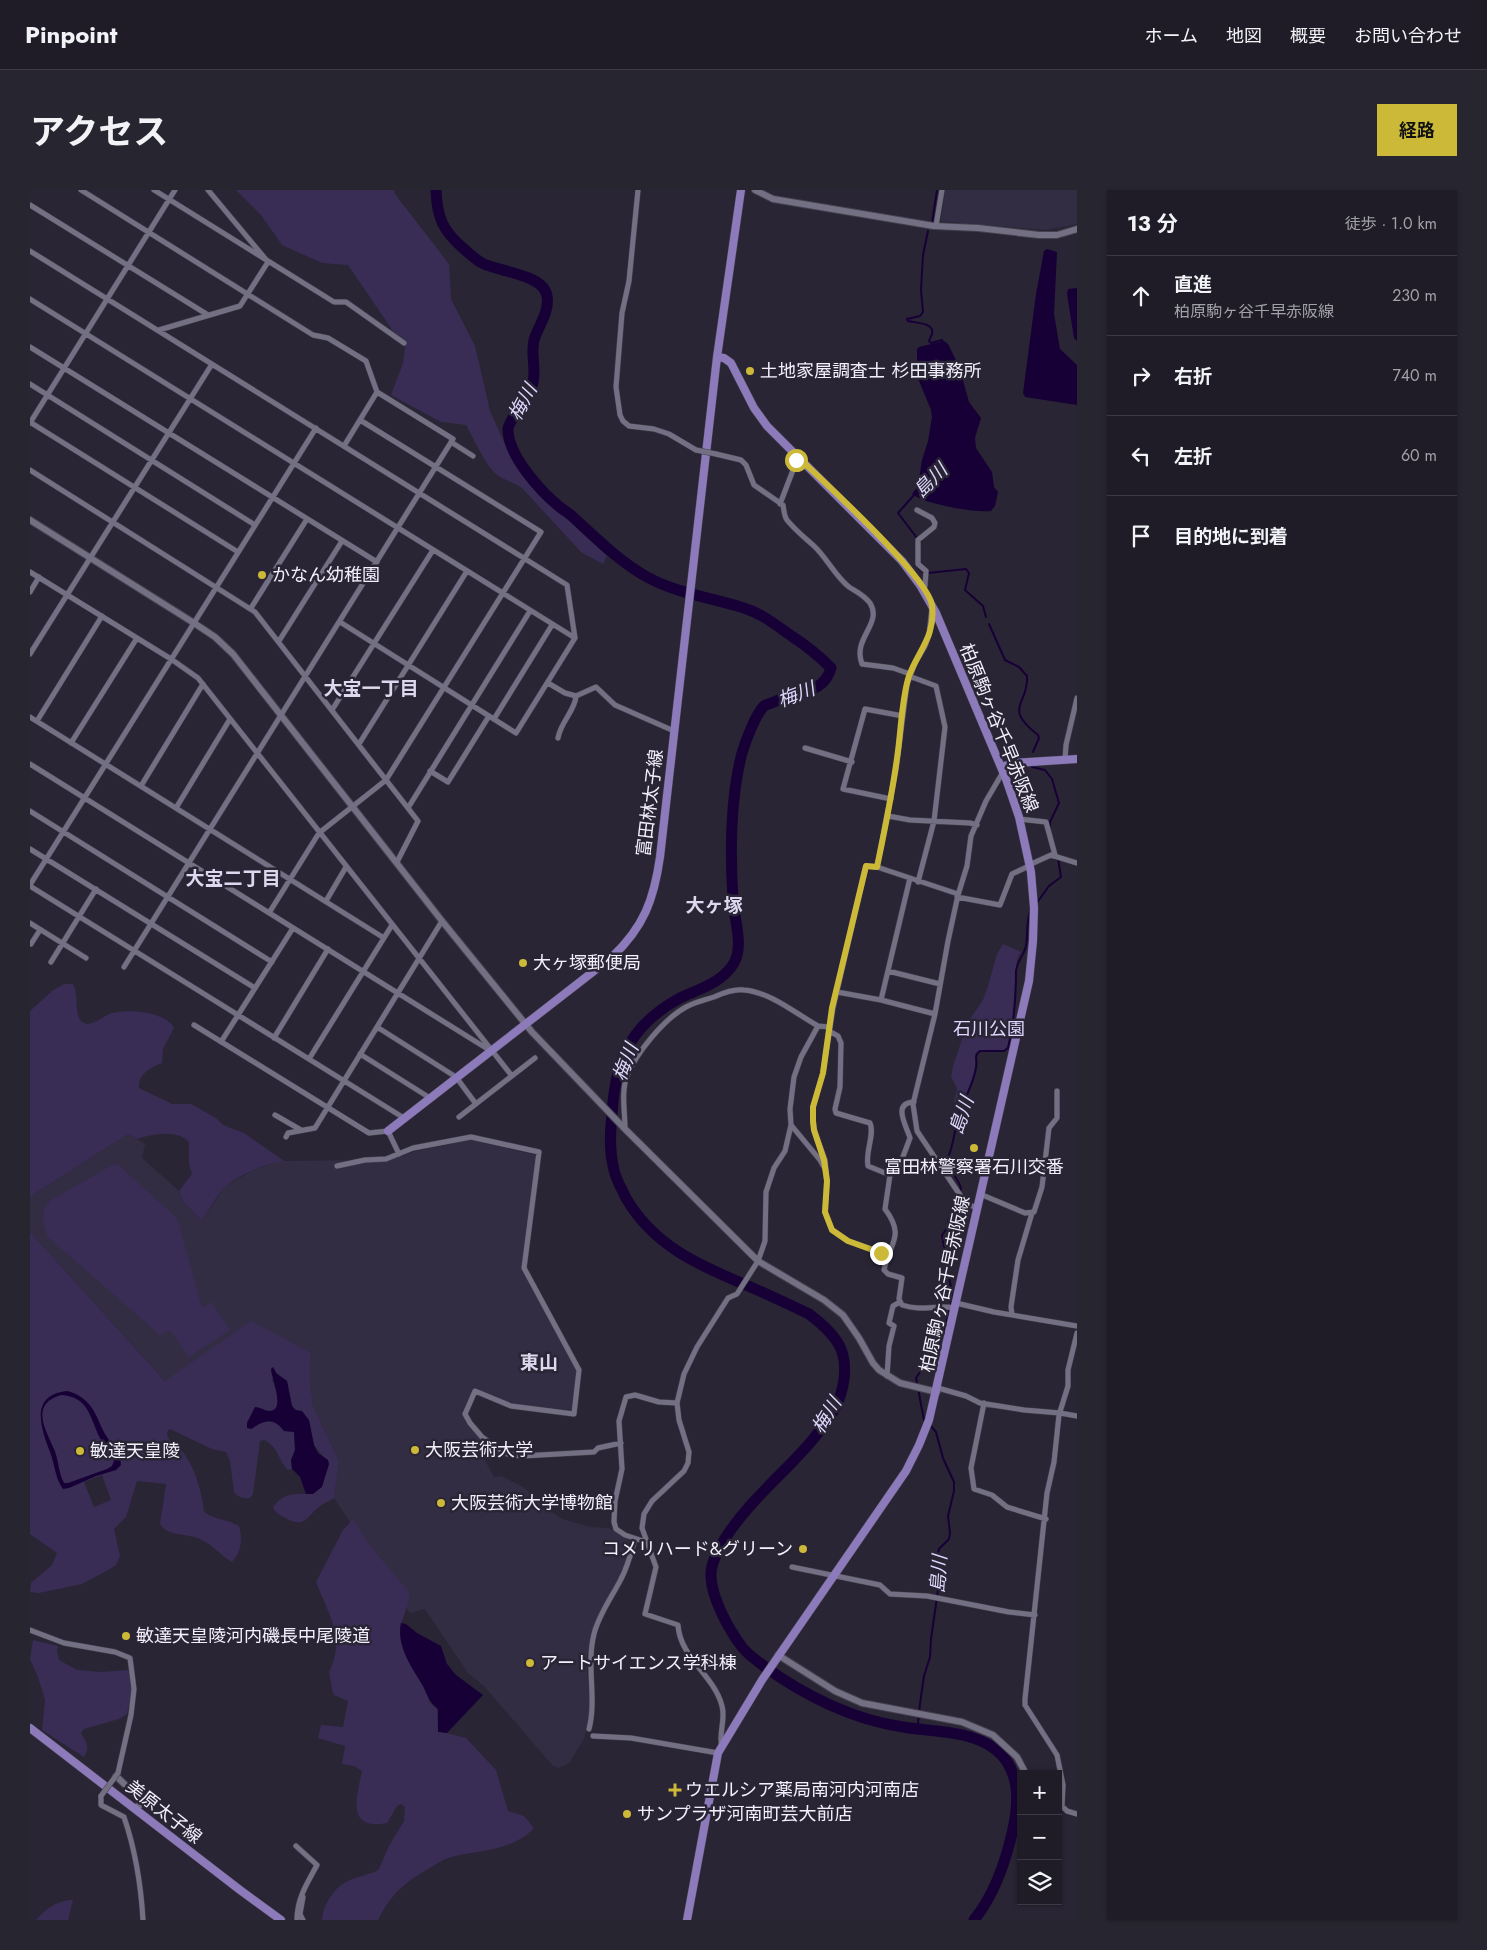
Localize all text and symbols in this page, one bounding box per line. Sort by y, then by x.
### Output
text: Pinpoint [25,17,117,52]
text: ホーム [1145,23,1198,49]
text: 地図 [1226,23,1262,49]
text: 概要 [1290,23,1326,49]
text: お問い合わせ [1354,23,1462,49]
button: 経路 [1377,104,1457,156]
text: アクセス [30,107,168,157]
text: 13 分 [1127,209,1178,239]
text: 徒歩 · 1.0 km [1345,212,1437,235]
text: 直進 [1174,271,1212,298]
icon: ahead [1127,282,1155,310]
text: 230 m [1392,284,1437,307]
text: 柏原駒ヶ谷千早赤阪線 [1174,300,1334,323]
place label: 土地家屋調査士 杉田事務所 [760,358,981,384]
icon: right [1127,362,1155,390]
text: 右折 [1174,363,1212,390]
text: 740 m [1392,364,1437,387]
marker: 土地家屋調査士 杉田事務所 [744,365,756,377]
water label: 梅川 [502,377,544,425]
icon: left [1127,442,1155,470]
text: 左折 [1174,443,1212,470]
text: 60 m [1401,444,1437,467]
route start [785,449,808,472]
water label: 島川 [907,456,955,503]
icon: arrive [1127,522,1155,550]
text: 目的地に到着 [1174,523,1288,550]
place label: かなん幼稚園 [272,562,380,588]
marker: かなん幼稚園 [256,569,268,581]
street label: 柏原駒ヶ谷千早赤阪線 [953,640,1045,816]
water label: 梅川 [774,674,821,714]
district label: 大宝一丁目 [323,675,419,702]
street label: 富田林太子線 [631,748,669,858]
district label: 大宝二丁目 [185,865,281,892]
district label: 大ヶ塚 [685,892,743,919]
place label: 大ヶ塚郵便局 [533,950,641,976]
marker: 大ヶ塚郵便局 [517,957,529,969]
park label: 石川公園 [953,1016,1025,1042]
water label: 梅川 [606,1038,646,1085]
water label: 島川 [943,1091,981,1138]
marker: 富田林警察署石川交番 [968,1142,980,1154]
place label: 富田林警察署石川交番 [884,1154,1064,1180]
street label: 柏原駒ヶ谷千早赤阪線 [914,1193,976,1375]
route end [870,1242,893,1265]
district label: 東山 [520,1349,558,1376]
water label: 梅川 [805,1390,849,1439]
place label: 大阪芸術大学 [425,1437,533,1463]
place label: 敏達天皇陵 [90,1438,180,1464]
marker: 大阪芸術大学 [409,1444,421,1456]
marker: 敏達天皇陵 [74,1445,86,1457]
place label: 大阪芸術大学博物館 [451,1490,613,1516]
marker: 大阪芸術大学博物館 [435,1497,447,1509]
place label: コメリハード&グリーン [602,1536,793,1562]
marker: コメリハード&グリーン [797,1543,809,1555]
water label: 島川 [924,1552,953,1594]
place label: 敏達天皇陵河内磯長中尾陵道 [136,1623,370,1649]
marker: 敏達天皇陵河内磯長中尾陵道 [120,1630,132,1642]
place label: アートサイエンス学科棟 [540,1650,736,1676]
marker: アートサイエンス学科棟 [524,1657,536,1669]
map controls [1017,1770,1062,1905]
button: + [1017,1770,1062,1815]
street label: 美原太子線 [121,1774,207,1850]
place label: ウエルシア薬局南河内河南店 [685,1777,919,1803]
marker: ウエルシア薬局南河内河南店 [669,1784,681,1796]
place label: サンプラザ河南町芸大前店 [637,1801,852,1827]
marker: サンプラザ河南町芸大前店 [621,1808,633,1820]
button: − [1017,1815,1062,1860]
button: layers [1017,1860,1062,1905]

